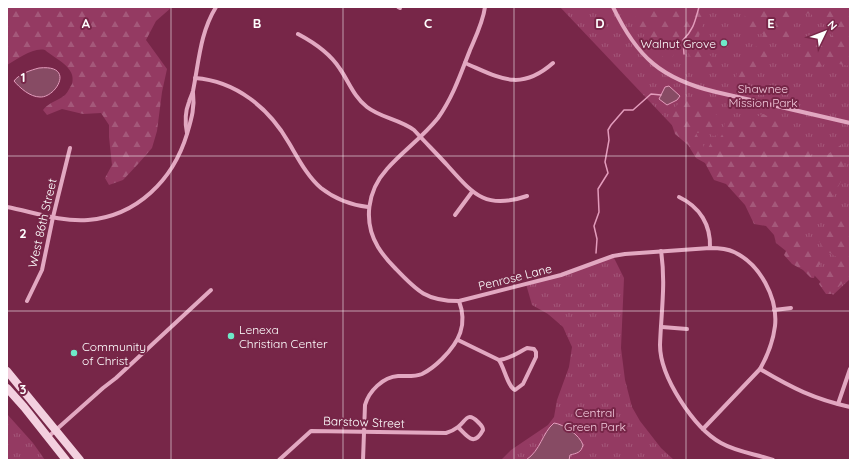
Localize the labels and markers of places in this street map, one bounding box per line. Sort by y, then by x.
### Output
place label: Walnut Grove [640,36,716,51]
marker: Walnut Grove [719,38,729,48]
place label: Lenexa Christian Center [239,322,328,351]
marker: Lenexa Christian Center [226,331,236,341]
place label: Community of Christ [82,339,146,368]
marker: Community of Christ [69,348,79,358]

